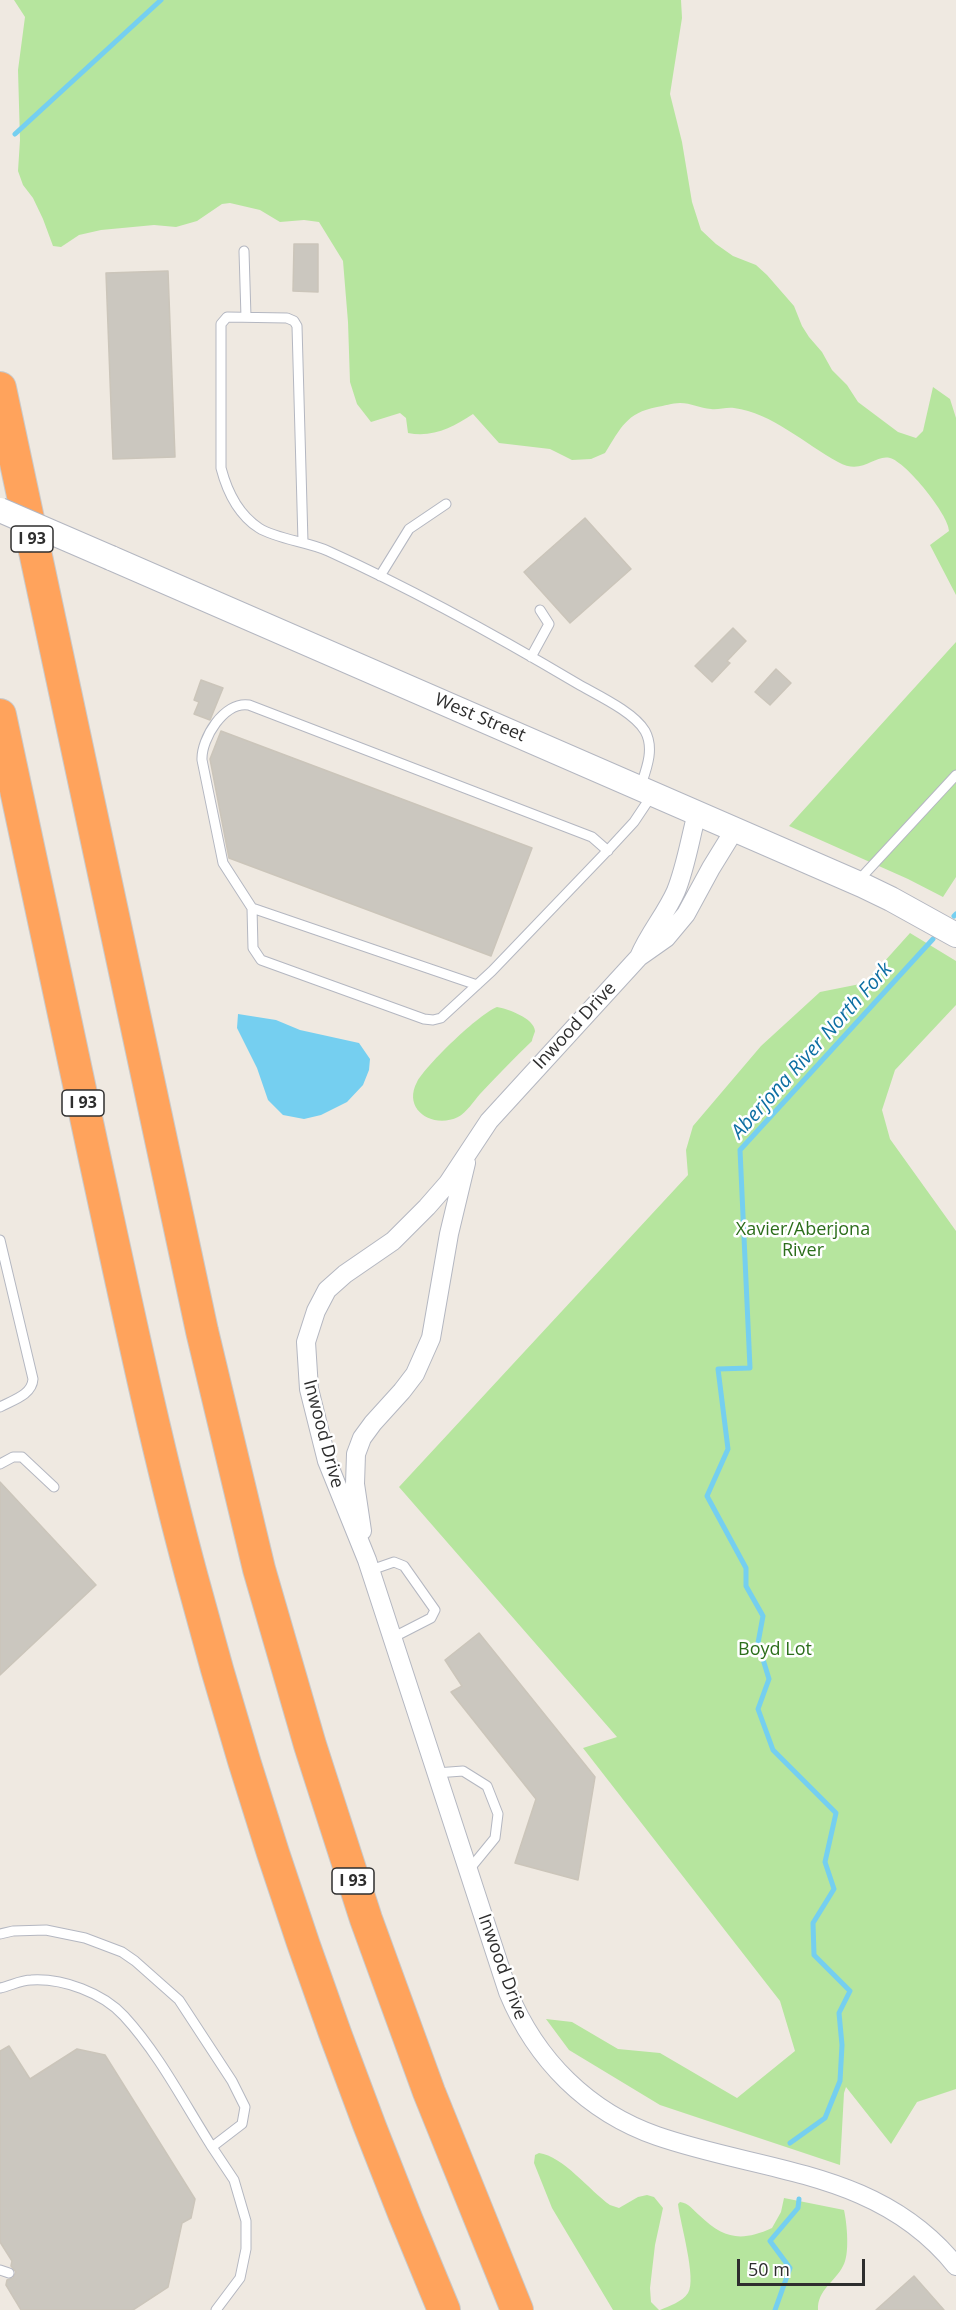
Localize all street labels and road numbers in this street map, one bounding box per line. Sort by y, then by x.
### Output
road number: I 93 [11,526,53,552]
street label: West Street [431,689,529,747]
street label: Inwood Drive [529,978,621,1074]
road number: I 93 [62,1090,104,1116]
street label: Inwood Drive [298,1377,348,1491]
road number: I 93 [332,1868,374,1894]
street label: Inwood Drive [473,1911,531,2023]

